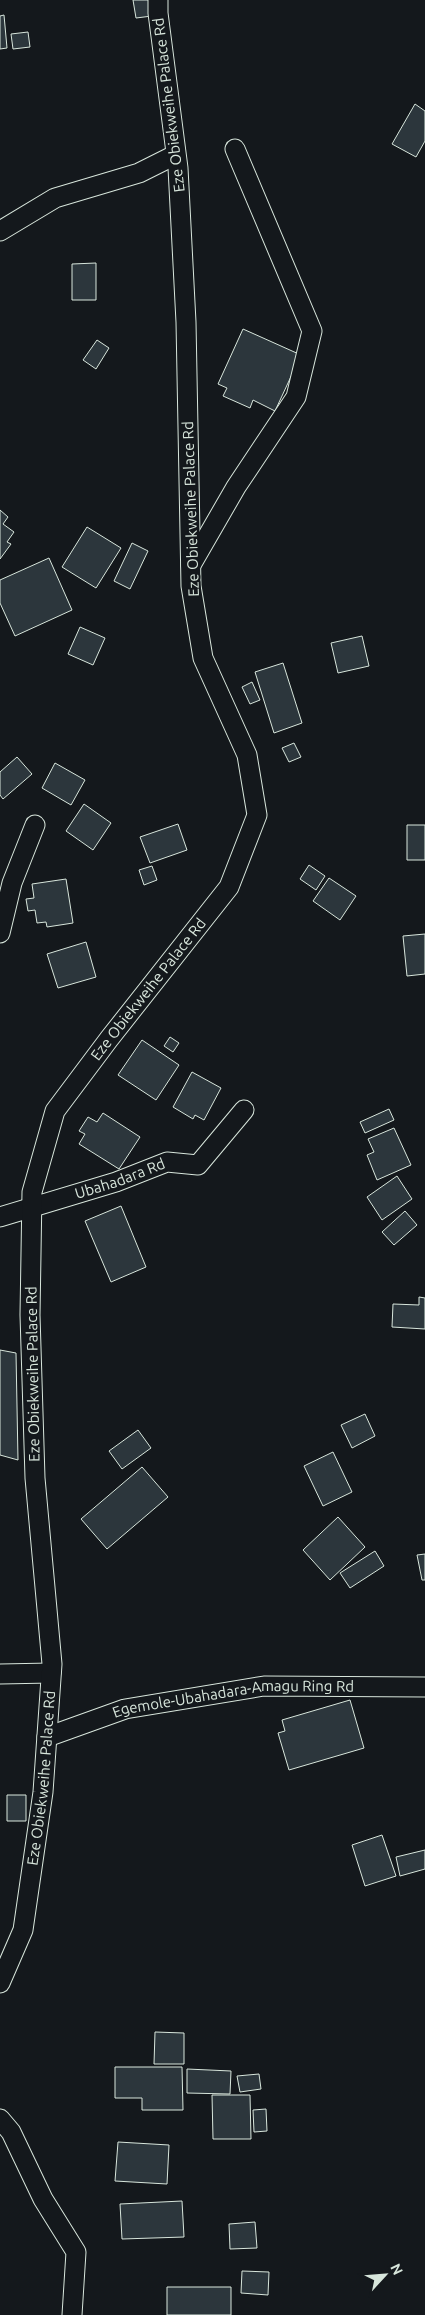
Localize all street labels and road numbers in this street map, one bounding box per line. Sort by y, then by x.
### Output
street label: Eze Obiekweihe Palace Rd [149,17,188,193]
street label: Eze Obiekweihe Palace Rd [179,421,202,597]
street label: Eze Obiekweihe Palace Rd [87,915,209,1063]
street label: Ubahadara Rd [73,1155,167,1202]
street label: Eze Obiekweihe Palace Rd [22,1286,43,1462]
street label: Egemole-Ubahadara-Amagu Ring Rd [110,1677,354,1721]
street label: Eze Obiekweihe Palace Rd [23,1690,58,1866]

